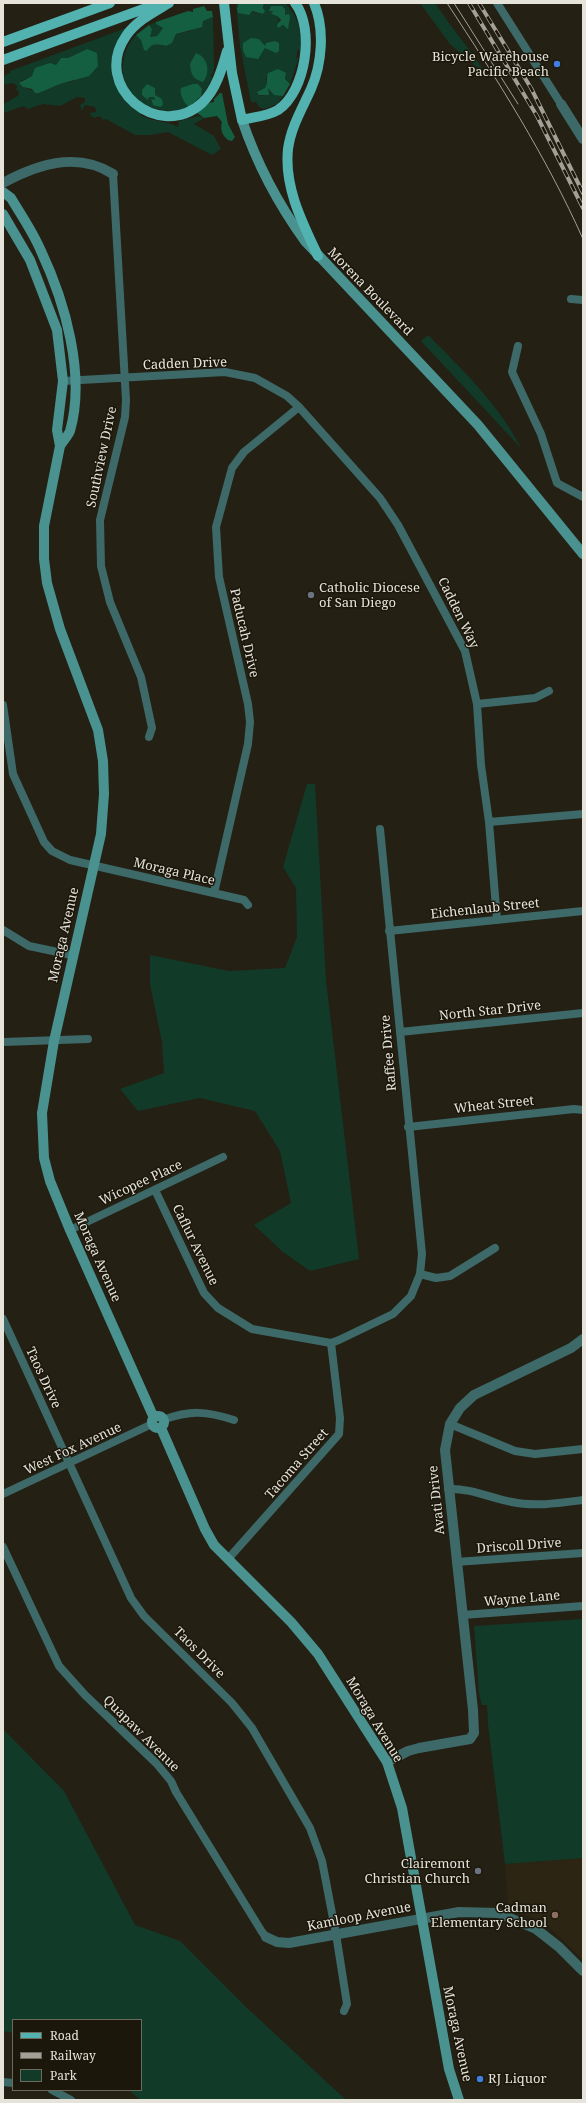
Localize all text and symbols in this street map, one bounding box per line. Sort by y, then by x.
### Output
place label: Bicycle Warehouse Pacific Beach [432,49,549,80]
marker: Bicycle Warehouse Pacific Beach [552,59,562,69]
street label: Morena Boulevard [324,245,416,339]
street label: Cadden Drive [143,355,227,373]
street label: Southview Drive [84,405,120,509]
street label: Cadden Way [434,575,482,651]
place label: Catholic Diocese of San Diego [319,580,420,611]
street label: Paducah Drive [226,587,262,679]
marker: Catholic Diocese of San Diego [306,590,316,600]
street label: Moraga Place [132,855,216,889]
street label: Moraga Avenue [45,886,83,984]
street label: Eichenlaub Street [430,896,540,922]
street label: North Star Drive [438,998,542,1024]
street label: Raffee Drive [378,1014,400,1092]
street label: Wheat Street [453,1093,535,1117]
street label: Wicopee Place [97,1157,185,1209]
street label: Caflur Avenue [169,1202,221,1288]
street label: Moraga Avenue [70,1210,124,1304]
street label: Taos Drive [22,1345,64,1411]
street label: West Fox Avenue [22,1420,124,1478]
street label: Tacoma Street [262,1426,332,1502]
street label: Avati Drive [426,1465,448,1535]
street label: Driscoll Drive [476,1535,562,1557]
street label: Wayne Lane [483,1588,561,1610]
street label: Taos Drive [170,1624,228,1682]
street label: Moraga Avenue [342,1674,406,1766]
street label: Quapaw Avenue [100,1693,182,1775]
place label: Clairemont Christian Church [365,1856,470,1887]
marker: Clairemont Christian Church [473,1866,483,1876]
street label: Kamloop Avenue [306,1899,412,1935]
place label: Cadman Elementary School [431,1900,547,1931]
marker: Cadman Elementary School [550,1910,560,1920]
street label: Moraga Avenue [439,1985,475,2083]
legend [12,2019,142,2091]
text: Road [50,2027,79,2044]
text: Railway [50,2047,96,2064]
text: Park [50,2067,77,2084]
place label: RJ Liquor [488,2071,547,2087]
marker: RJ Liquor [475,2074,485,2084]

